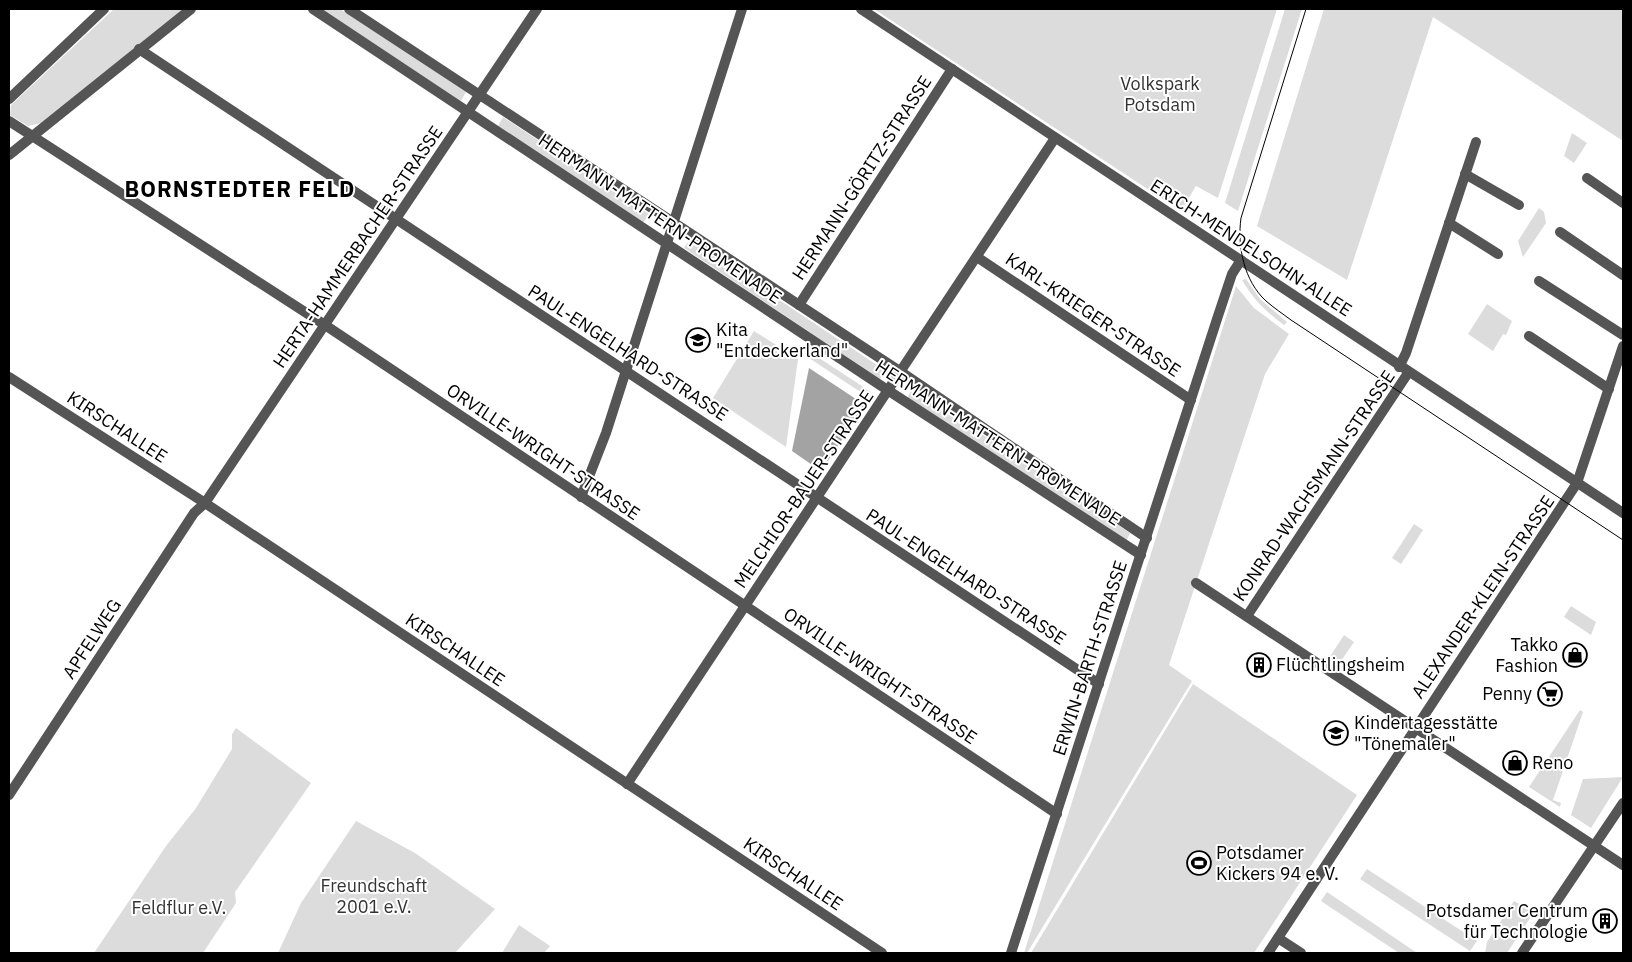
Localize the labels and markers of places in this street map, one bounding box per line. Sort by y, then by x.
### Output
place label: Kita "Entdeckerland" [716,318,848,362]
school or university icon: Kita "Entdeckerland" [685,327,711,353]
place label: Takko Fashion [1495,633,1558,677]
shop icon: Takko Fashion [1562,642,1588,668]
building icon: Flüchtlingsheim [1246,652,1272,678]
place label: Flüchtlingsheim [1276,653,1405,676]
supermarket icon: Penny [1537,681,1563,707]
place label: Penny [1482,682,1532,705]
place label: Kindertagesstätte "Tönemaler" [1354,711,1498,755]
school or university icon: Kindertagesstätte "Tönemaler" [1323,720,1349,746]
shop icon: Reno [1502,750,1528,776]
place label: Reno [1532,751,1573,774]
place label: Potsdamer Kickers 94 e. V. [1216,841,1339,885]
sports icon: Potsdamer Kickers 94 e. V. [1186,850,1212,876]
place label: Potsdamer Centrum für Technologie [1426,899,1588,943]
building icon: Potsdamer Centrum für Technologie [1592,908,1618,934]

